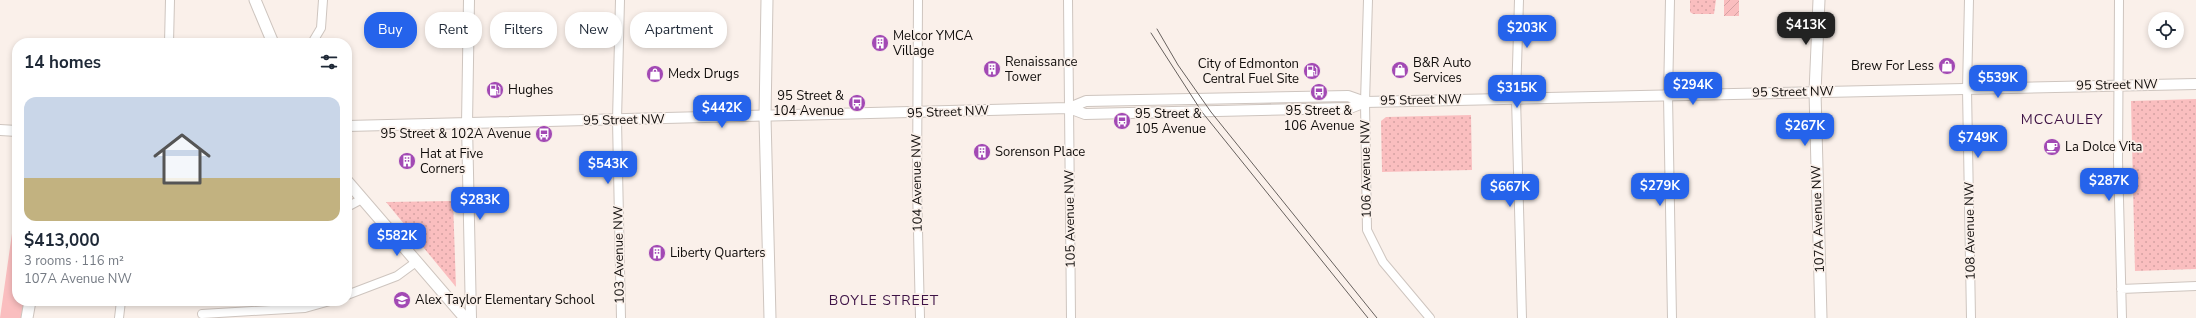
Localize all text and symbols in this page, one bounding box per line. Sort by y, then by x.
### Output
chip: Buy [364,12,417,48]
chip: Rent [425,12,482,48]
chip: Filters [490,12,557,48]
chip: New [565,12,622,48]
chip: Apartment [630,12,727,48]
pin: $413K [1778,12,1834,46]
map controls [2148,12,2184,48]
button: locate [2148,12,2184,48]
pin: $203K [1499,15,1555,49]
text: $413K [1786,16,1826,34]
text: $203K [1507,19,1547,37]
place label: Melcor YMCA Village [892,27,974,60]
building icon: Melcor YMCA Village [870,33,890,53]
text: 14 homes [24,51,101,74]
icon: filters [318,51,340,73]
place label: Renaissance Tower [1005,53,1077,86]
place label: B&R Auto Services [1413,54,1471,87]
place label: City of Edmonton Central Fuel Site [1198,55,1299,88]
shop icon: Brew For Less [1937,56,1957,76]
place label: Brew For Less [1851,57,1934,75]
building icon: Renaissance Tower [982,59,1002,79]
shop icon: B&R Auto Services [1390,60,1410,80]
fuel station icon: City of Edmonton Central Fuel Site [1302,61,1322,81]
shop icon: Medx Drugs [645,64,665,84]
place label: Medx Drugs [668,65,739,83]
pin: $539K [1970,65,2026,99]
text: $539K [1978,69,2018,87]
pin: $294K [1665,72,1721,106]
pin: $315K [1489,75,1545,109]
street label: 95 Street NW [2076,75,2158,95]
text: $294K [1673,76,1713,94]
text: $315K [1497,79,1537,97]
fuel station icon: Hughes [485,80,505,100]
place label: Hughes [508,81,553,99]
bus stop icon: 95 Street & 106 Avenue [1309,82,1329,102]
street label: 95 Street NW [1752,82,1834,102]
place label: 95 Street & 104 Avenue [773,87,844,120]
street label: 95 Street NW [1380,90,1462,110]
bus stop icon: 95 Street & 104 Avenue [847,93,867,113]
pin: $442K [694,95,750,129]
text: $442K [702,99,742,117]
street label: 95 Street NW [907,102,989,122]
place label: 95 Street & 106 Avenue [1284,102,1355,135]
place label: 95 Street & 105 Avenue [1135,105,1206,138]
street label: 95 Street NW [583,110,665,130]
district label: MCCAULEY [2021,110,2103,129]
bus stop icon: 95 Street & 105 Avenue [1112,111,1132,131]
pin: $267K [1777,113,1833,147]
text: $267K [1785,117,1825,135]
street label: 106 Avenue NW [1356,120,1376,218]
icon: home [146,123,218,195]
bus stop icon: 95 Street & 102A Avenue [534,124,554,144]
place label: 95 Street & 102A Avenue [380,125,531,143]
pin: $749K [1950,125,2006,159]
text: $749K [1958,129,1998,147]
street label: 104 Avenue NW [907,134,927,232]
cafe icon: La Dolce Vita [2042,137,2062,157]
place label: La Dolce Vita [2065,138,2143,156]
building icon: Sorenson Place [972,142,992,162]
place label: Sorenson Place [995,143,1085,161]
place label: Hat at Five Corners [420,145,483,178]
building icon: Hat at Five Corners [397,151,417,171]
pin: $543K [580,151,636,185]
text: $543K [588,155,628,173]
street label: 107A Avenue NW [1807,165,1829,273]
pin: $287K [2081,168,2137,202]
street label: 105 Avenue NW [1060,170,1080,268]
text: $287K [2089,172,2129,190]
pin: $279K [1632,173,1688,207]
pin: $667K [1482,174,1538,208]
text: $279K [1640,177,1680,195]
text: $667K [1490,178,1530,196]
street label: 108 Avenue NW [1960,182,1980,280]
pin: $283K [452,187,508,221]
text: $283K [460,191,500,209]
street label: 103 Avenue NW [609,206,629,304]
pin: $582K [369,223,425,257]
text: $582K [377,227,417,245]
text: $413,000 [24,229,100,252]
building icon: Liberty Quarters [647,243,667,263]
place label: Liberty Quarters [670,244,766,262]
text: 3 rooms · 116 m² [24,252,124,270]
text: 107A Avenue NW [24,270,132,288]
school or university icon: Alex Taylor Elementary School [392,290,412,310]
place label: Alex Taylor Elementary School [415,291,595,309]
district label: BOYLE STREET [829,291,939,310]

